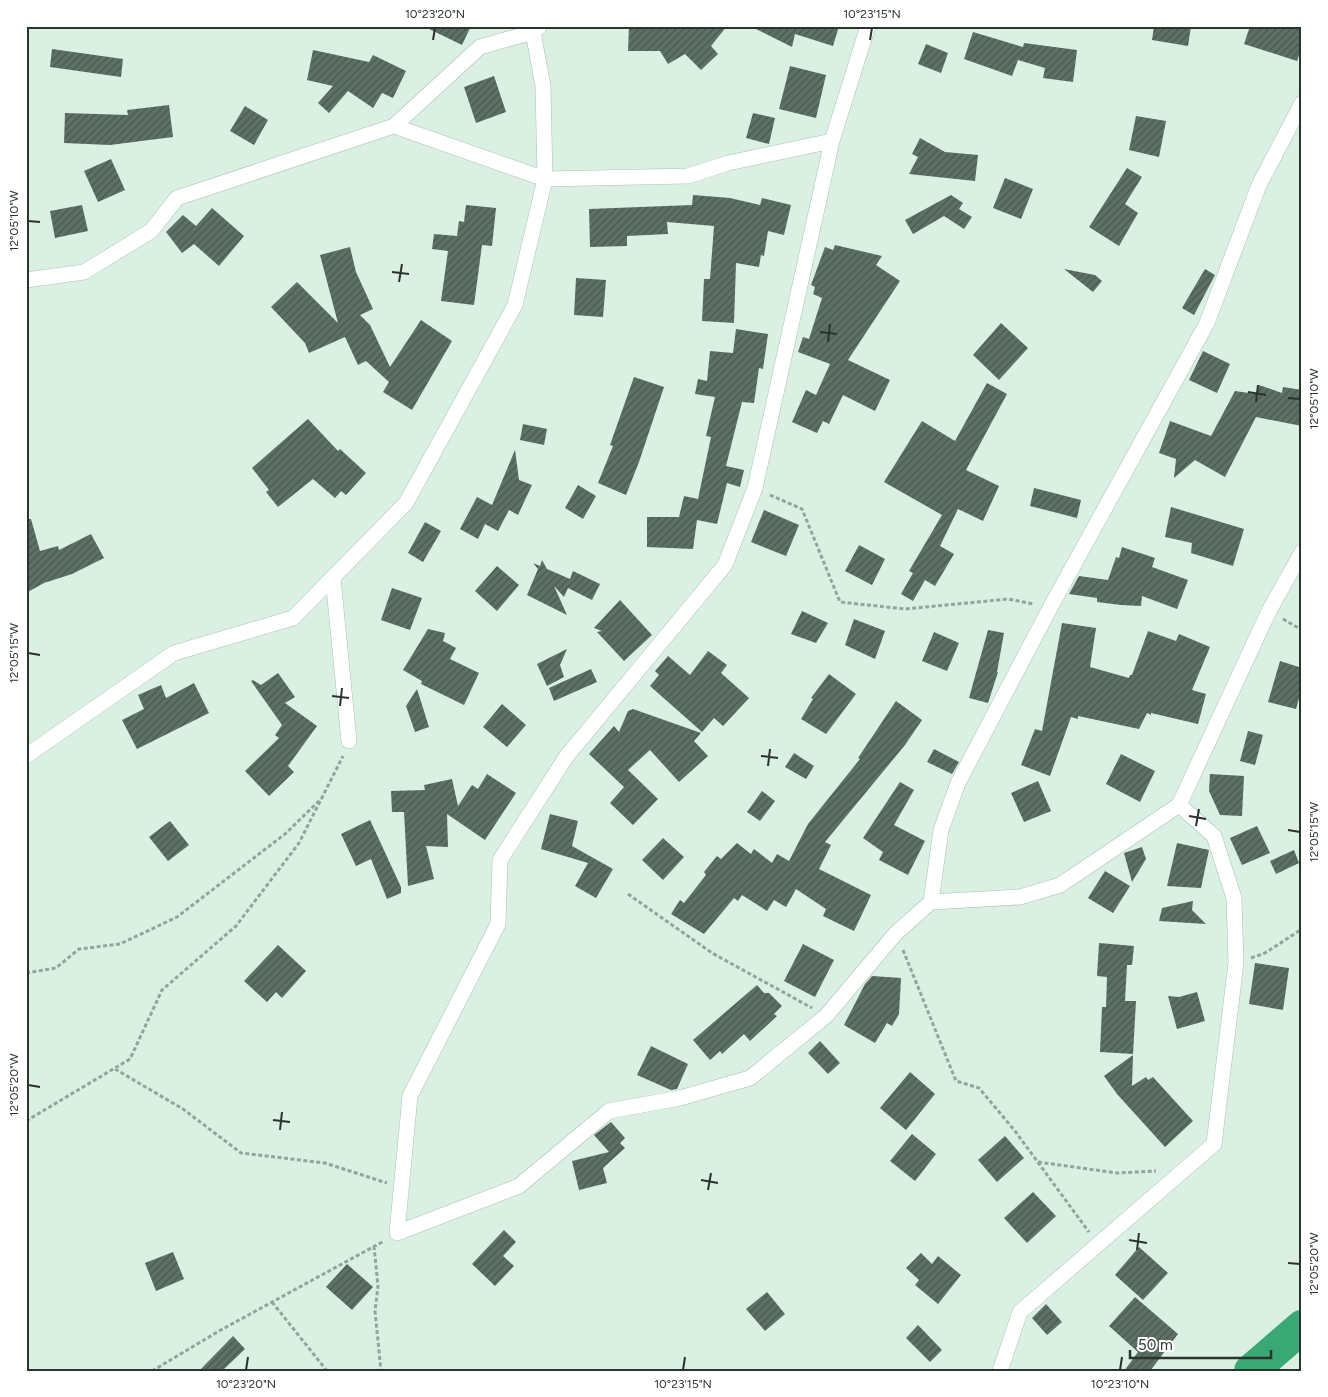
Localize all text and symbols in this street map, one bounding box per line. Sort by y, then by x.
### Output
text: 10°23'20"N [405,7,465,21]
text: 10°23'15"N [843,7,901,21]
text: 12°05'10"W [7,190,21,252]
text: 12°05'10"W [1307,368,1321,430]
text: 12°05'15"W [7,622,21,683]
text: 12°05'15"W [1307,801,1321,862]
text: 12°05'20"W [7,1053,21,1116]
text: 12°05'20"W [1307,1232,1321,1295]
scale bar [1130,1327,1272,1359]
text: 50 m [1138,1336,1173,1354]
text: 10°23'20"N [216,1377,276,1391]
text: 10°23'15"N [654,1377,712,1391]
text: 10°23'10"N [1091,1377,1149,1391]

